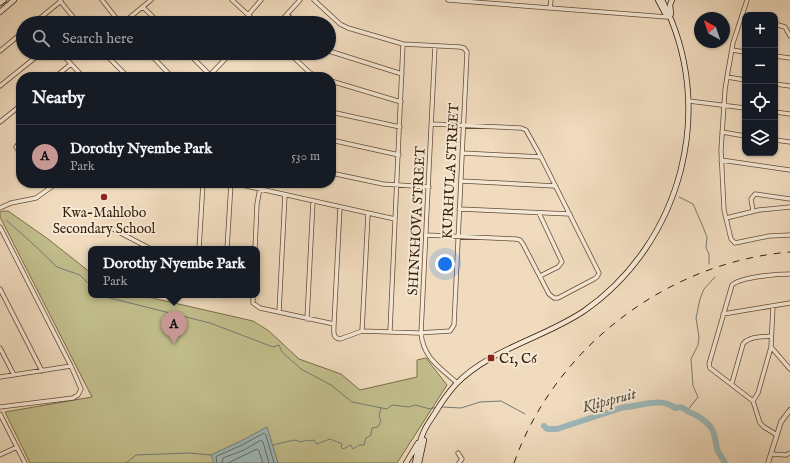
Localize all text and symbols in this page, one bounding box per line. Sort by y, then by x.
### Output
north arrow [694,12,730,48]
map controls [742,12,778,156]
button: + [742,12,778,48]
search box [16,16,336,60]
icon: search [30,27,52,49]
text: Search here [62,29,133,48]
button: − [742,48,778,84]
button: locate [742,84,778,120]
text: Nearby [32,88,85,109]
street label: KURHULA STREET [438,102,464,240]
button: layers [742,120,778,156]
text: Dorothy Nyembe Park [70,139,212,158]
street label: SHINKHOVA STREET [404,145,430,296]
text: A [41,148,49,165]
text: 530 m [291,148,320,165]
text: Park [70,158,95,175]
marker: Kwa-Mahlobo Secondary School [99,192,109,202]
place label: Kwa-Mahlobo Secondary School [53,204,155,238]
popup [88,246,260,298]
text: Dorothy Nyembe Park [103,254,245,273]
your location [435,254,455,274]
text: Park [103,273,128,290]
pin: A [161,311,187,344]
place label: C1, C6 [499,350,538,368]
marker: C1, C6 [486,353,496,363]
water label: Klipspruit [579,384,639,417]

